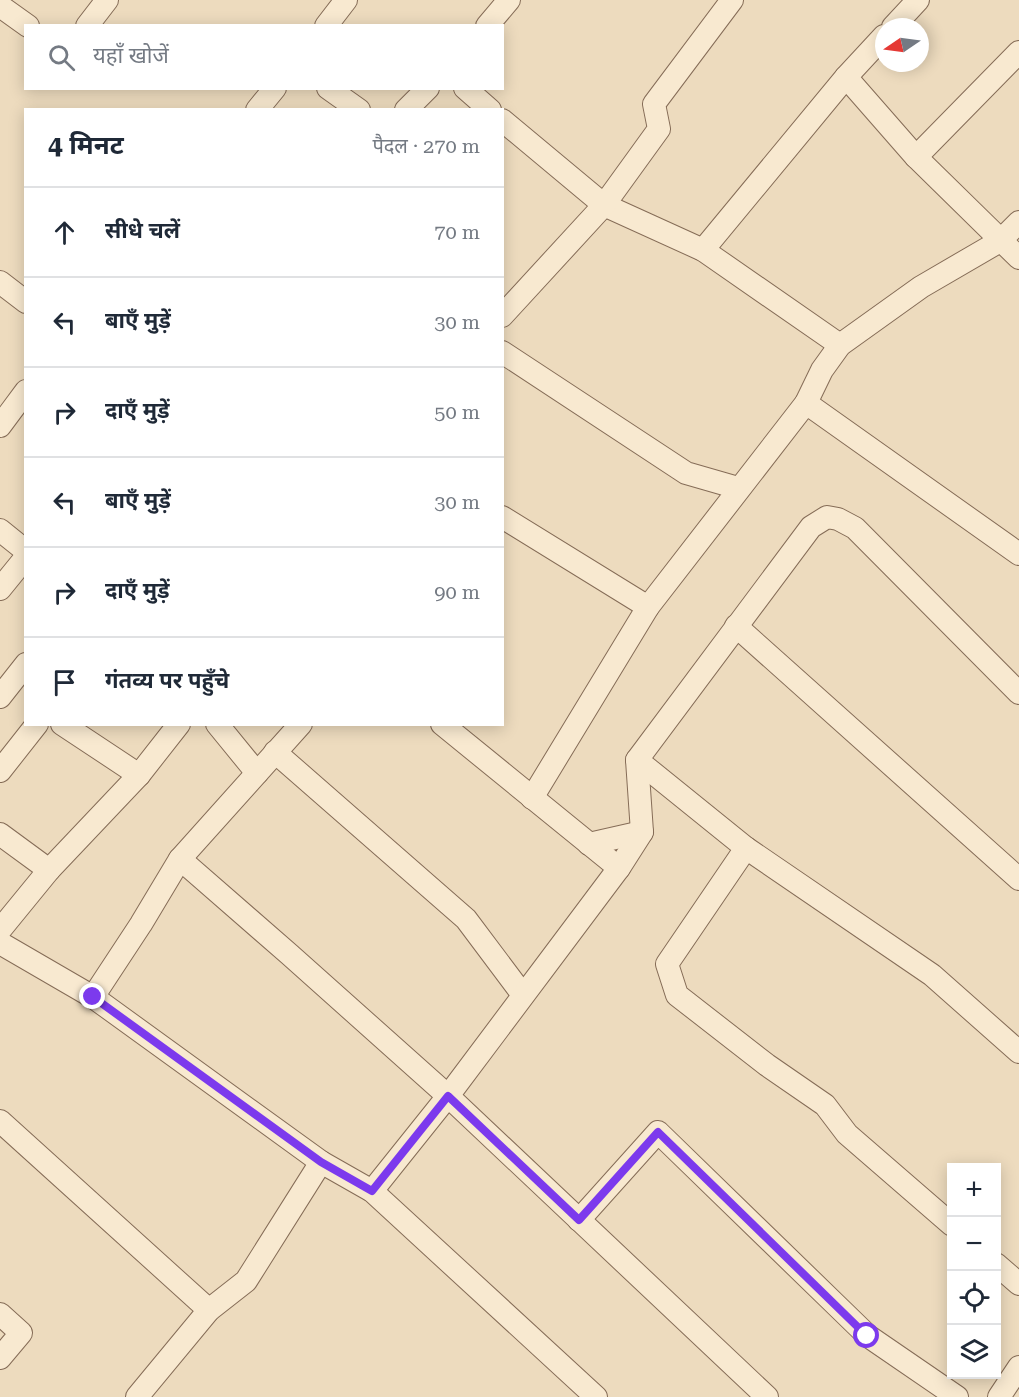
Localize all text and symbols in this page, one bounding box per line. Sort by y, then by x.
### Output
north arrow [875,18,929,72]
search box [24,24,504,90]
icon: search [45,41,78,74]
text: यहाँ खोजें [93,43,169,68]
text: 4 मिनट [48,130,124,160]
text: पैदल · 270 m [372,134,480,158]
icon: ahead [48,216,81,249]
text: सीधे चलें [105,218,180,243]
text: 70 m [434,220,480,244]
icon: left [48,306,81,339]
text: बाएँ मुड़ें [105,308,171,333]
text: 30 m [434,310,480,334]
icon: right [48,396,81,429]
text: दाएँ मुड़ें [105,398,170,423]
text: 50 m [434,400,480,424]
icon: left [48,486,81,519]
text: बाएँ मुड़ें [105,488,171,513]
text: 30 m [434,490,480,514]
icon: right [48,576,81,609]
text: दाएँ मुड़ें [105,578,170,603]
text: 90 m [434,580,480,604]
icon: arrive [48,666,81,699]
text: गंतव्य पर पहुँचे [105,668,229,693]
route end [79,983,105,1009]
map controls [947,1163,1001,1379]
button: + [947,1163,1001,1217]
button: − [947,1217,1001,1271]
button: locate [947,1271,1001,1325]
route start [853,1322,879,1348]
button: layers [947,1325,1001,1379]

